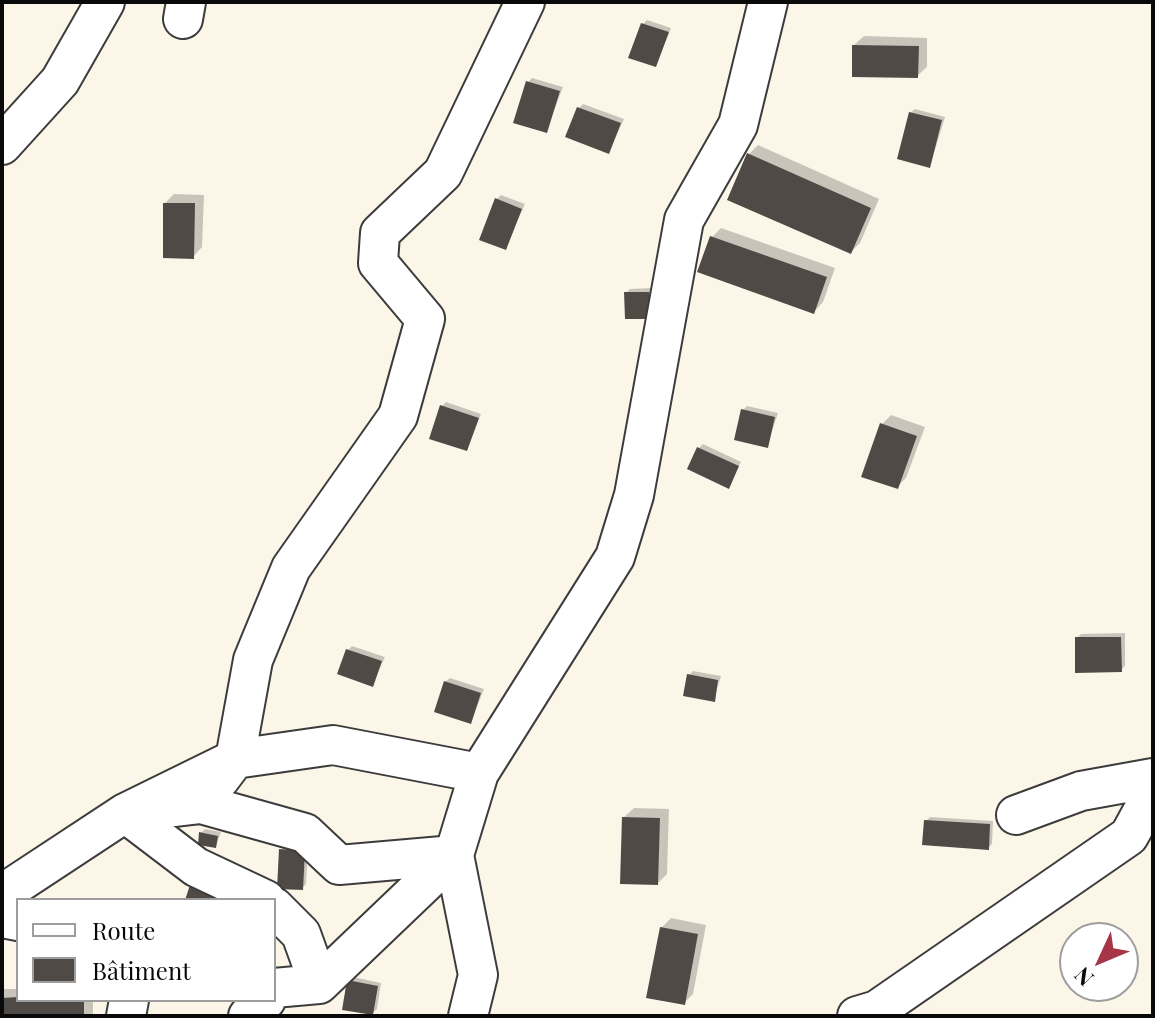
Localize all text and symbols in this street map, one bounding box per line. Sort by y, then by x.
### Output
legend [16,898,276,1002]
text: Route [92,914,155,946]
north arrow [1059,922,1139,1002]
text: Bâtiment [92,954,191,986]
text: N [1067,961,1099,993]

